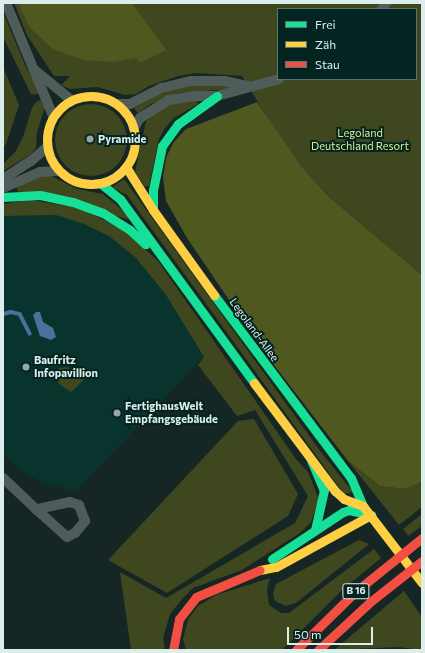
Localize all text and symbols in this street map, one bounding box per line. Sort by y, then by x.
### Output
legend [277,8,417,80]
text: Frei [315,17,336,31]
text: Zäh [315,37,336,51]
text: Stau [315,57,340,71]
park label: Legoland Deutschland Resort [311,127,409,153]
place label: Pyramide [98,132,146,146]
marker: Pyramide [85,134,95,144]
street label: Legoland-Allee [227,296,281,364]
place label: Baufritz Infopavillion [34,354,98,380]
marker: Baufritz Infopavillion [21,362,31,372]
place label: FertighausWelt Empfangsgebäude [125,400,218,426]
marker: FertighausWelt Empfangsgebäude [112,408,122,418]
road number: B 16 [342,583,370,599]
scale bar [289,619,375,645]
text: 50 m [294,627,322,641]

